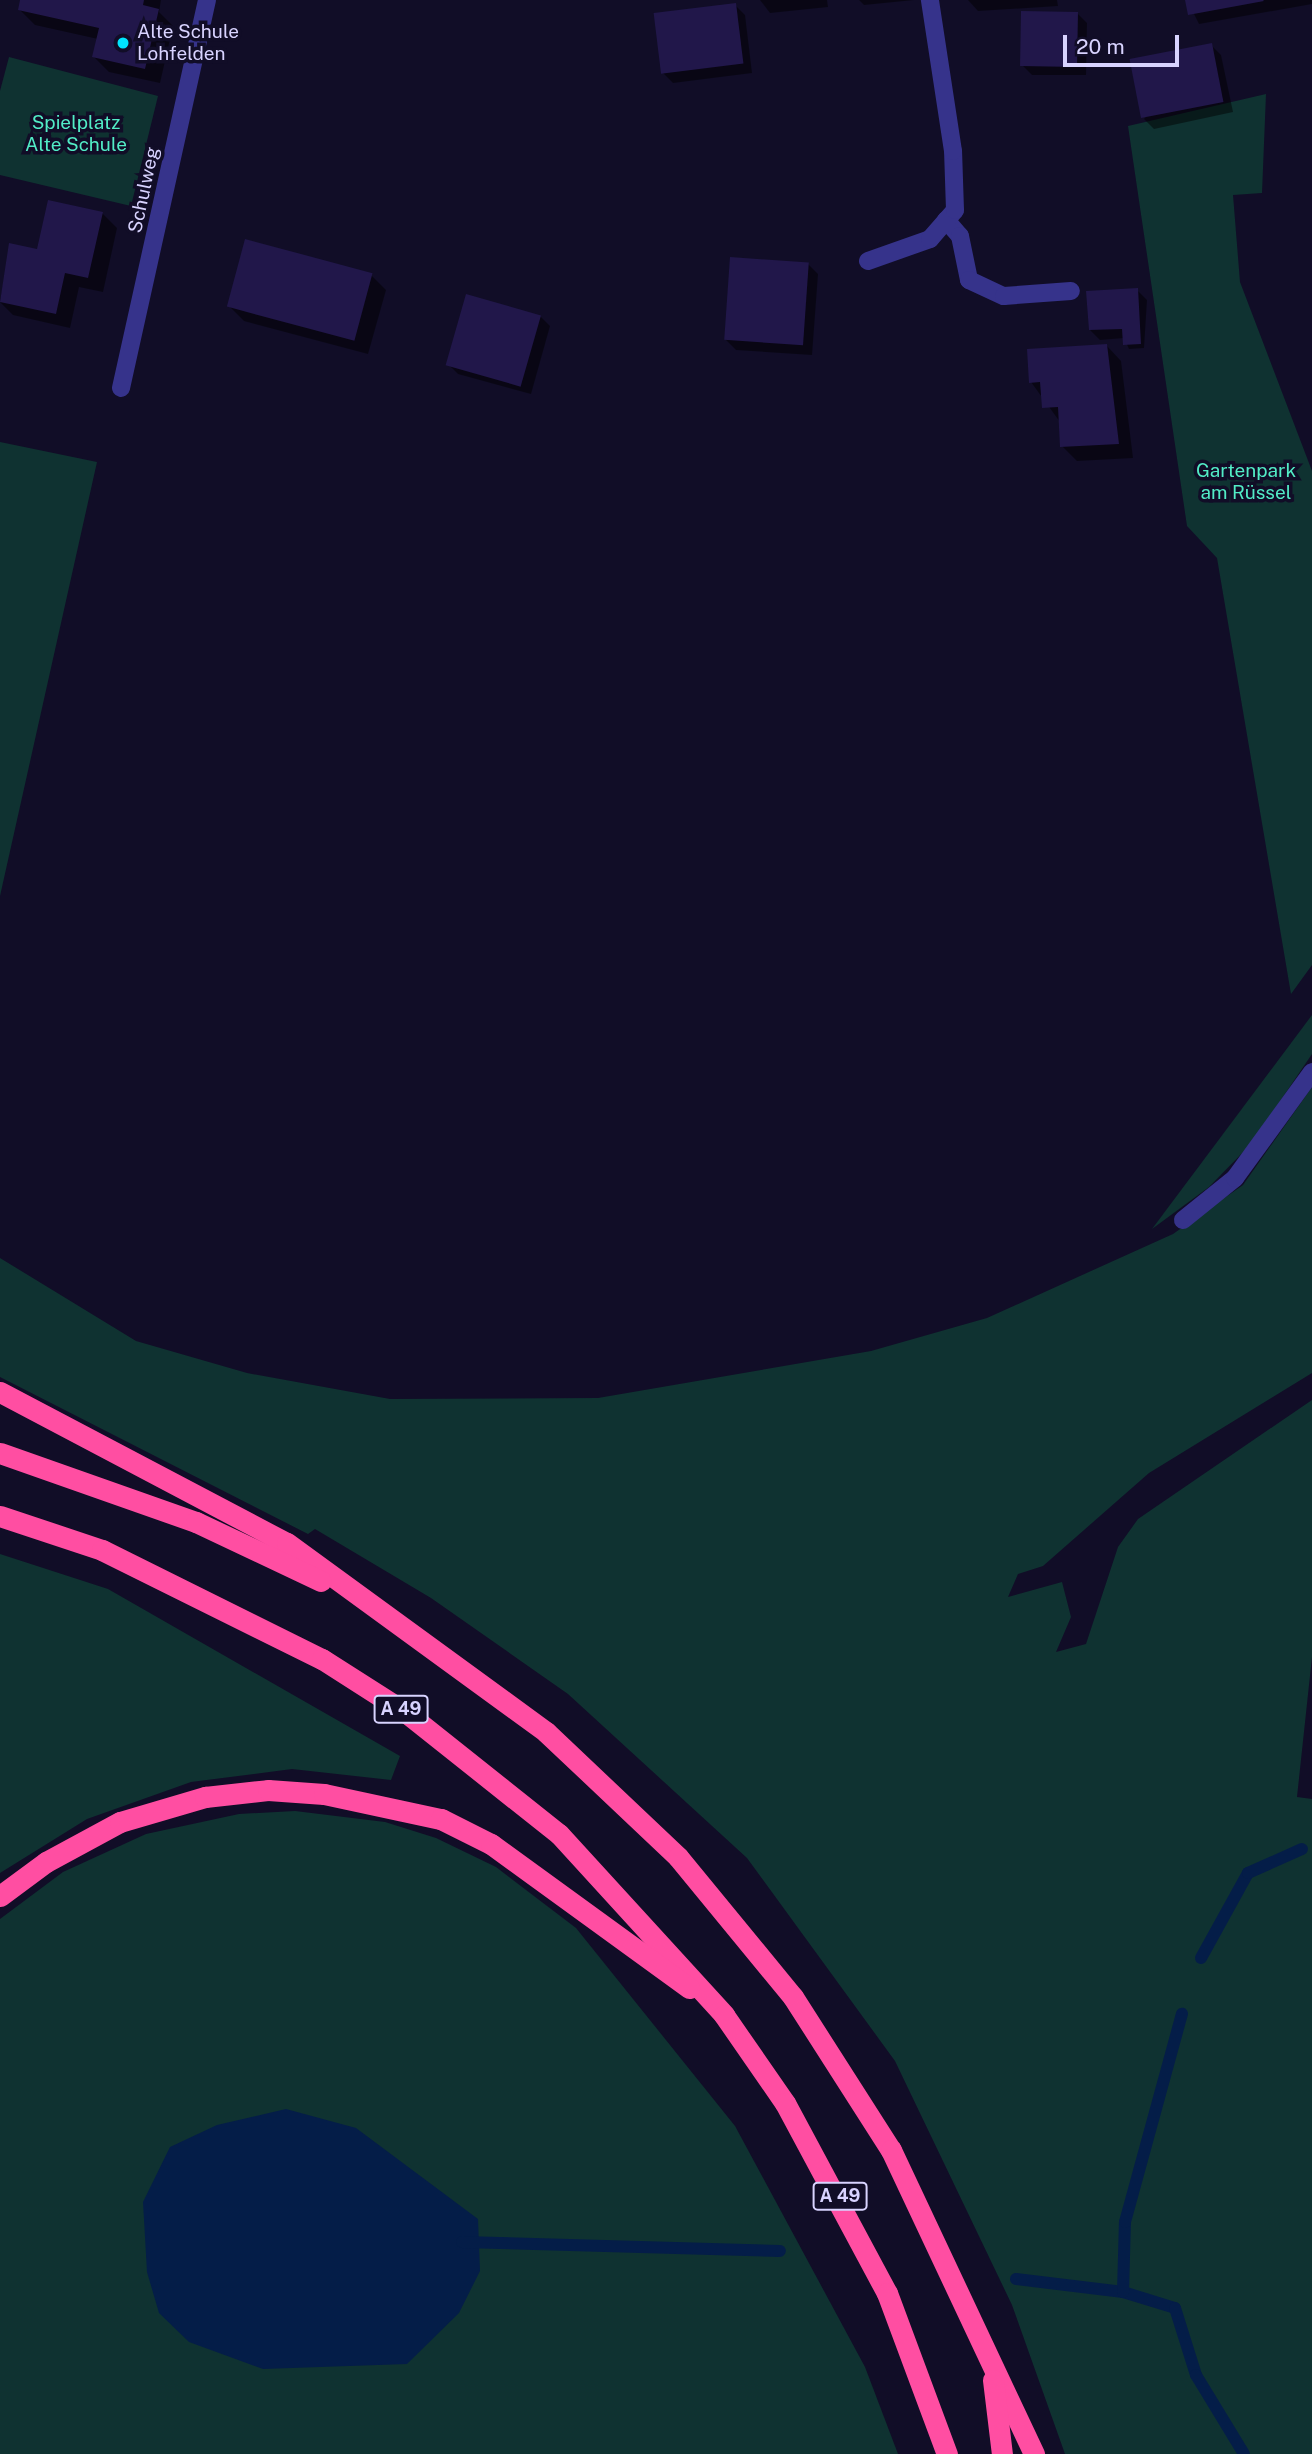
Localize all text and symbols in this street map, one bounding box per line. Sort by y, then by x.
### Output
place label: Alte Schule Lohfelden [137,21,239,65]
scale bar [1067,21,1182,65]
text: 20 m [1076,34,1125,59]
marker: Alte Schule Lohfelden [115,35,131,51]
park label: Spielplatz Alte Schule [25,112,127,156]
street label: Schulweg [124,145,164,235]
park label: Gartenpark am Rüssel [1196,460,1296,504]
road number: A 49 [373,1694,429,1724]
road number: A 49 [812,2182,868,2210]

